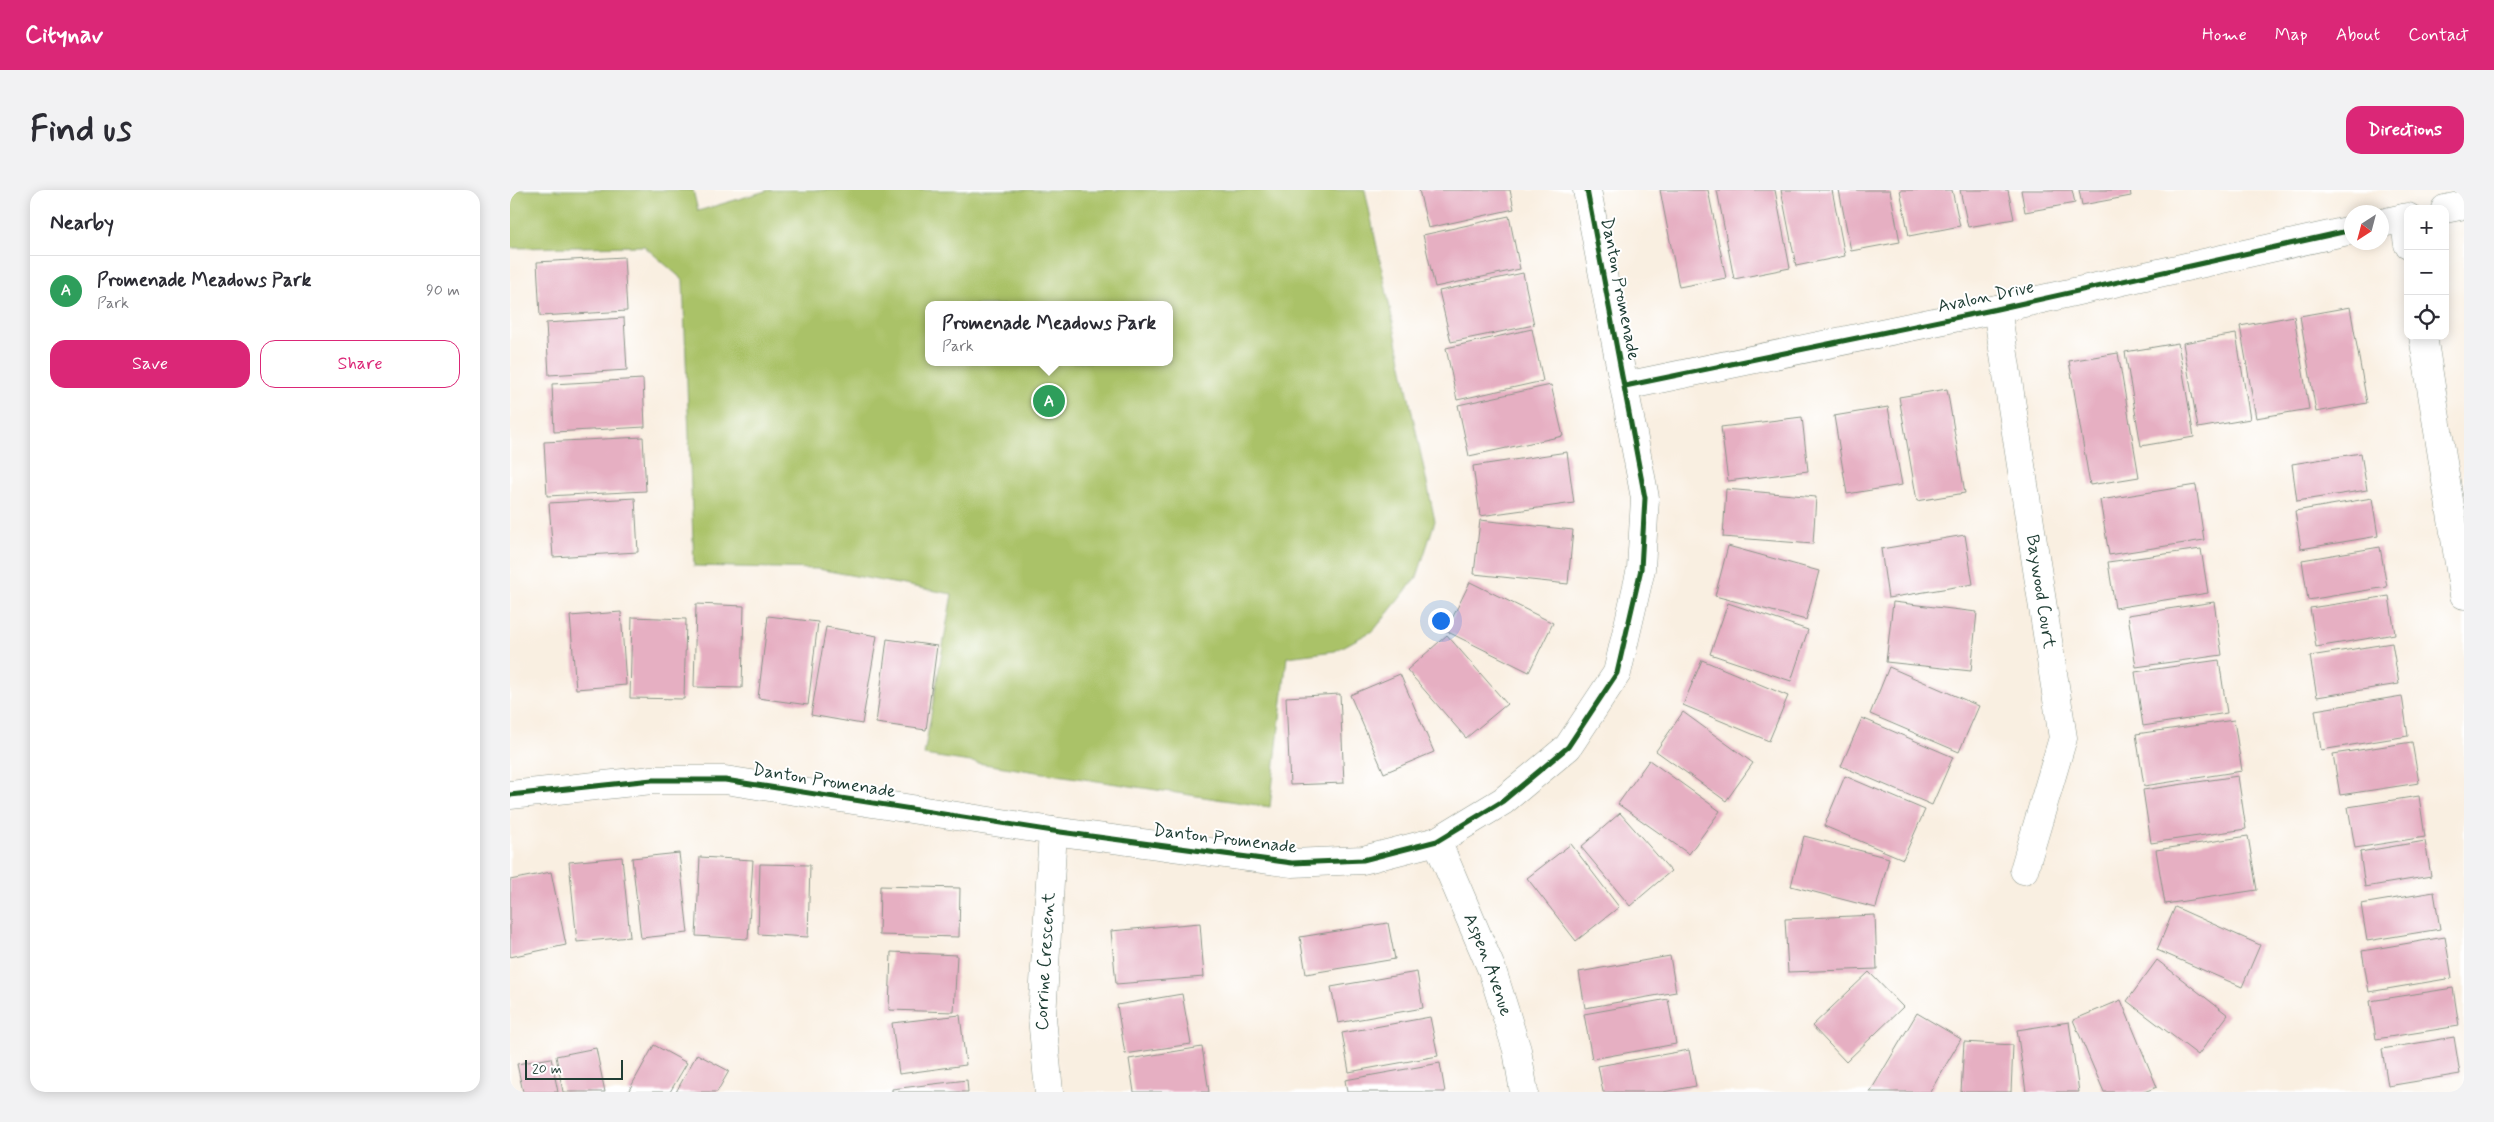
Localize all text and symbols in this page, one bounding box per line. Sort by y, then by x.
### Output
text: Citynav [25,20,103,51]
text: Home [2202,23,2247,47]
text: Map [2275,23,2308,47]
text: About [2336,23,2380,47]
text: Contact [2408,23,2469,47]
button: Directions [2346,106,2464,154]
text: Find us [30,107,132,153]
north arrow [2344,205,2389,250]
map controls [2404,205,2449,340]
button: + [2404,205,2449,250]
text: Nearby [50,209,114,237]
street label: Danton Promenade [1594,216,1646,362]
button: − [2404,250,2449,295]
text: Promenade Meadows Park [97,268,311,293]
street label: Avalon Drive [1936,275,2036,319]
text: A [61,280,71,301]
text: 90 m [426,280,460,301]
text: Park [97,293,129,314]
button: locate [2404,295,2449,340]
popup [925,301,1173,366]
text: Promenade Meadows Park [942,311,1156,336]
text: Park [942,336,974,357]
button: Save [50,340,250,388]
button: Share [260,340,460,388]
pin: A [1033,382,1065,420]
street label: Baywood Court [2020,533,2061,651]
your location [1428,608,1454,634]
street label: Danton Promenade [751,758,897,804]
street label: Danton Promenade [1152,818,1298,860]
street label: Corrine Crescent [1030,891,1061,1031]
street label: Aspen Avenue [1457,910,1518,1019]
scale bar [525,1057,622,1080]
text: 20 m [532,1060,562,1078]

